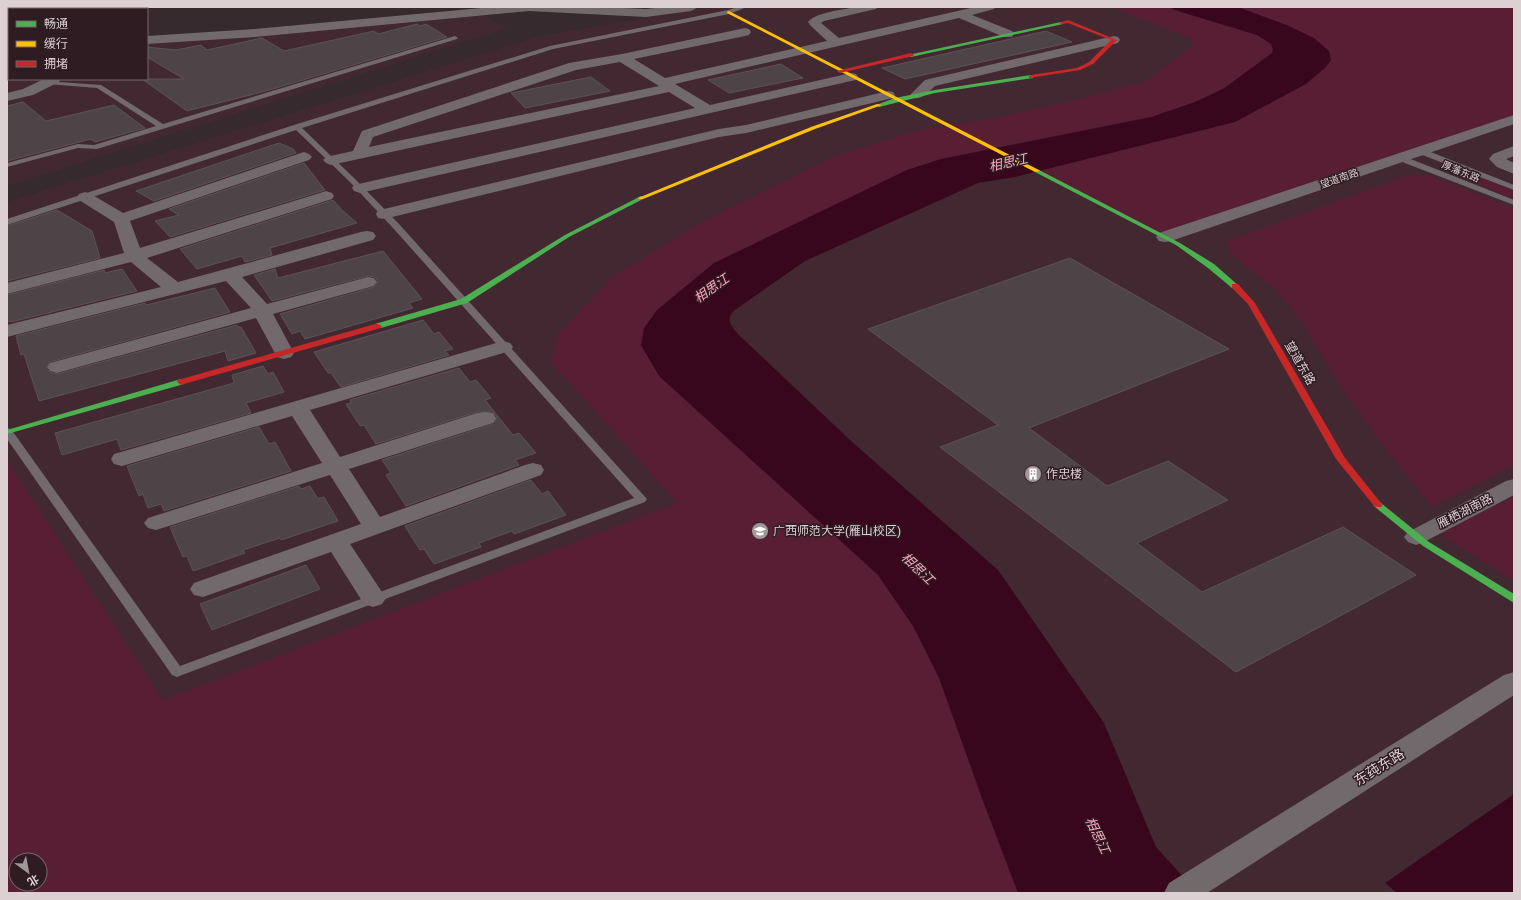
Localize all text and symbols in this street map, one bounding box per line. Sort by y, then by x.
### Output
legend [8,8,148,80]
text: 畅通 [44,17,68,31]
text: 缓行 [44,37,68,51]
text: 拥堵 [44,57,68,71]
water label: 相思江 [987,150,1031,174]
street label: 厚藩东路 [1440,159,1481,184]
street label: 望道南路 [1318,167,1360,190]
water label: 相思江 [691,270,733,306]
street label: 望道东路 [1282,339,1318,387]
building icon: 作忠楼 [1023,464,1043,484]
place label: 作忠楼 [1046,467,1082,481]
street label: 雁栖湖南路 [1435,491,1495,531]
school or university icon: 广西师范大学(雁山校区) [750,521,770,541]
place label: 广西师范大学(雁山校区) [773,524,901,538]
water label: 相思江 [898,549,938,589]
street label: 东莼东路 [1351,745,1407,789]
water label: 相思江 [1082,814,1114,858]
north arrow [8,852,48,892]
text: 北 [25,872,41,888]

